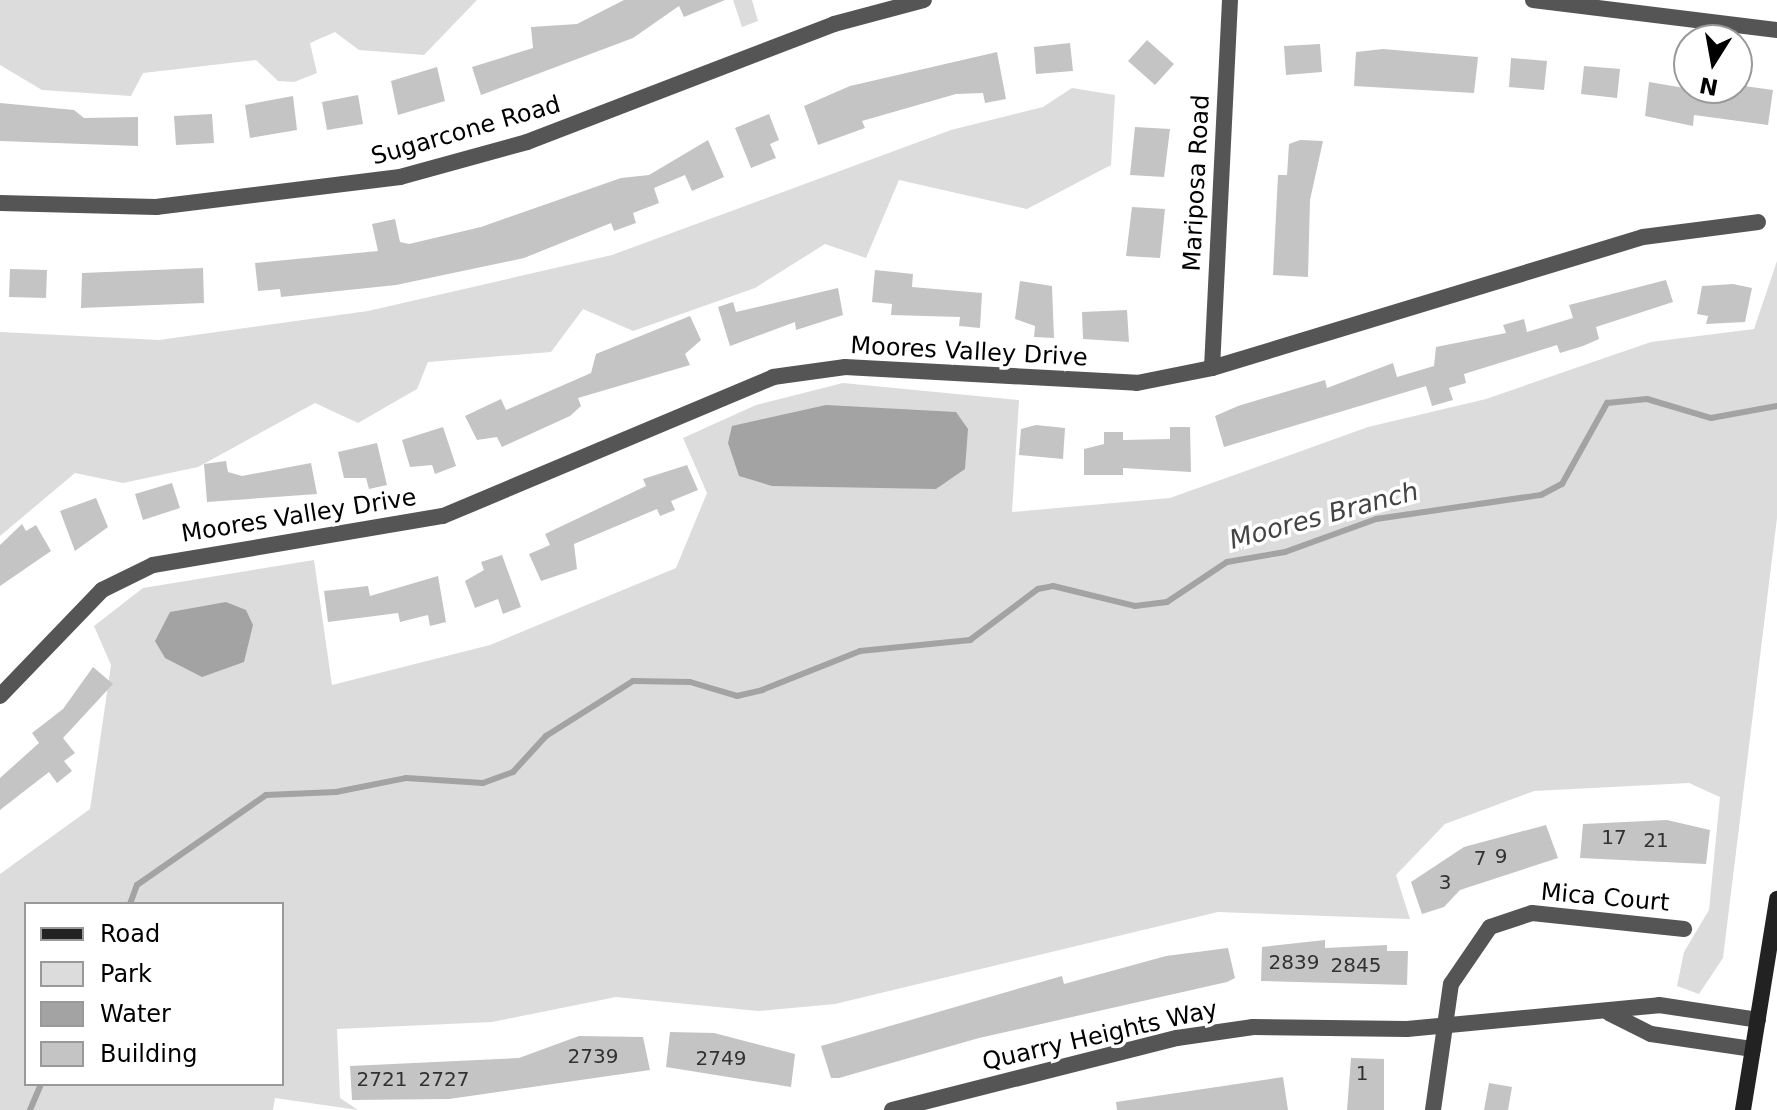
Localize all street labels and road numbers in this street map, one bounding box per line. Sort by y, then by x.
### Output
street label: Sugarcone Road [368,90,564,172]
street label: Mariposa Road [1178,94,1216,272]
street label: Moores Valley Drive [850,331,1088,373]
street label: Moores Valley Drive [179,483,419,549]
street label: Mica Court [1540,878,1670,918]
street label: Quarry Heights Way [980,995,1220,1077]

